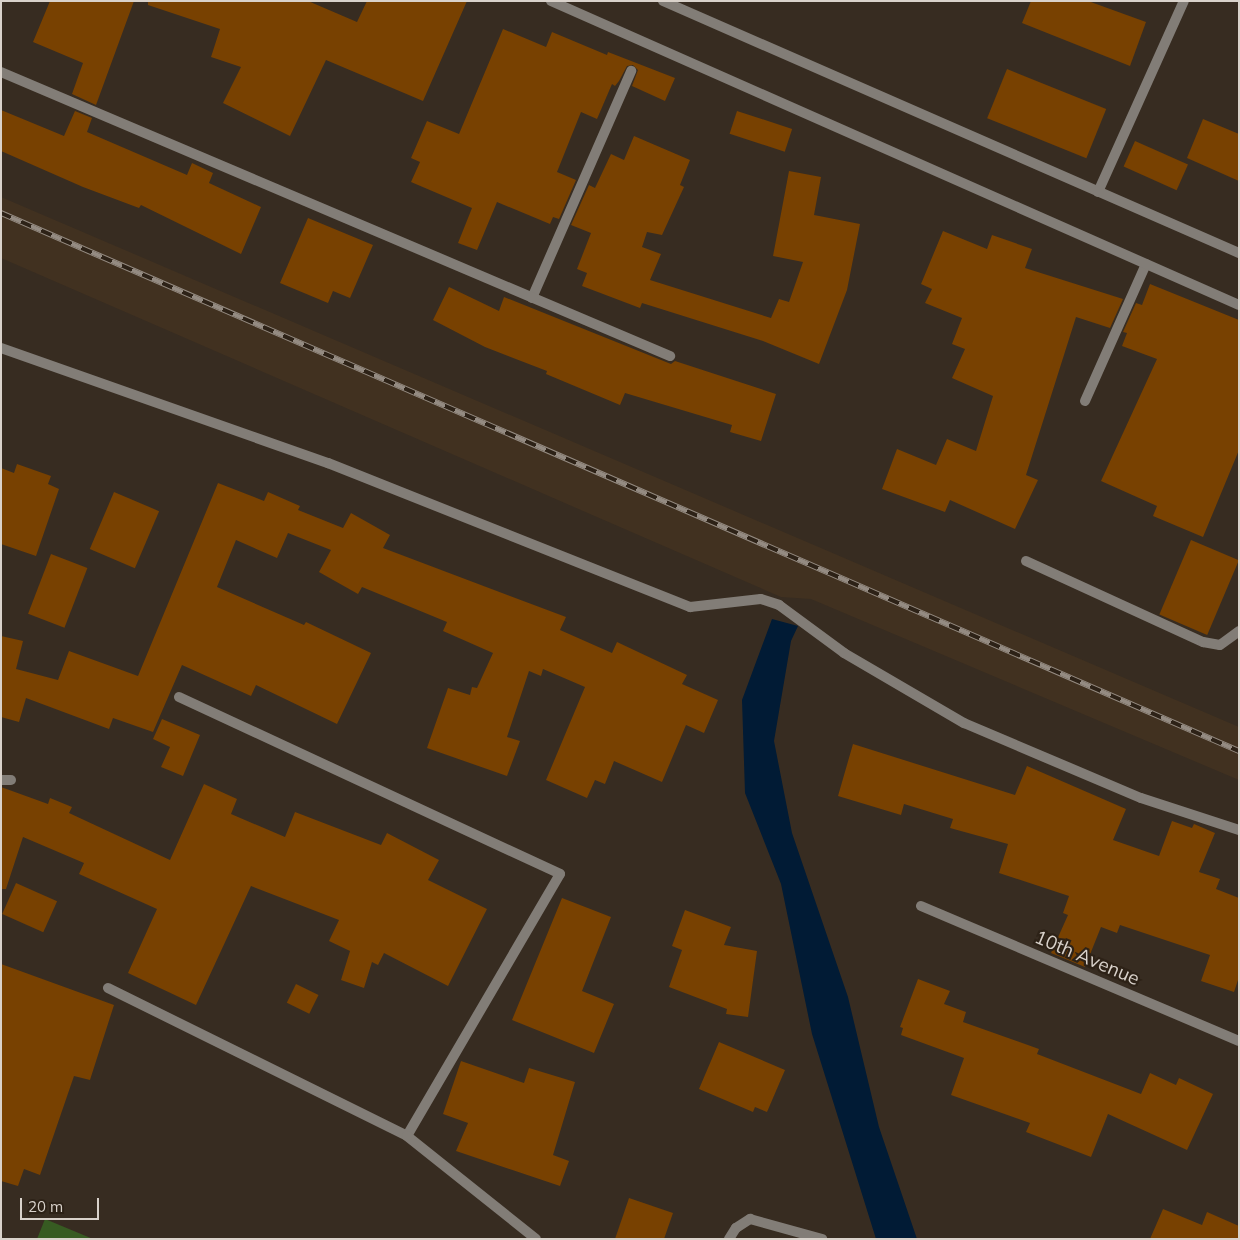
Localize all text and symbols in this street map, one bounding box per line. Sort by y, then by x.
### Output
street label: 10th Avenue [1031,926,1143,990]
scale bar [22,1188,101,1220]
text: 20 m [28,1197,63,1216]

